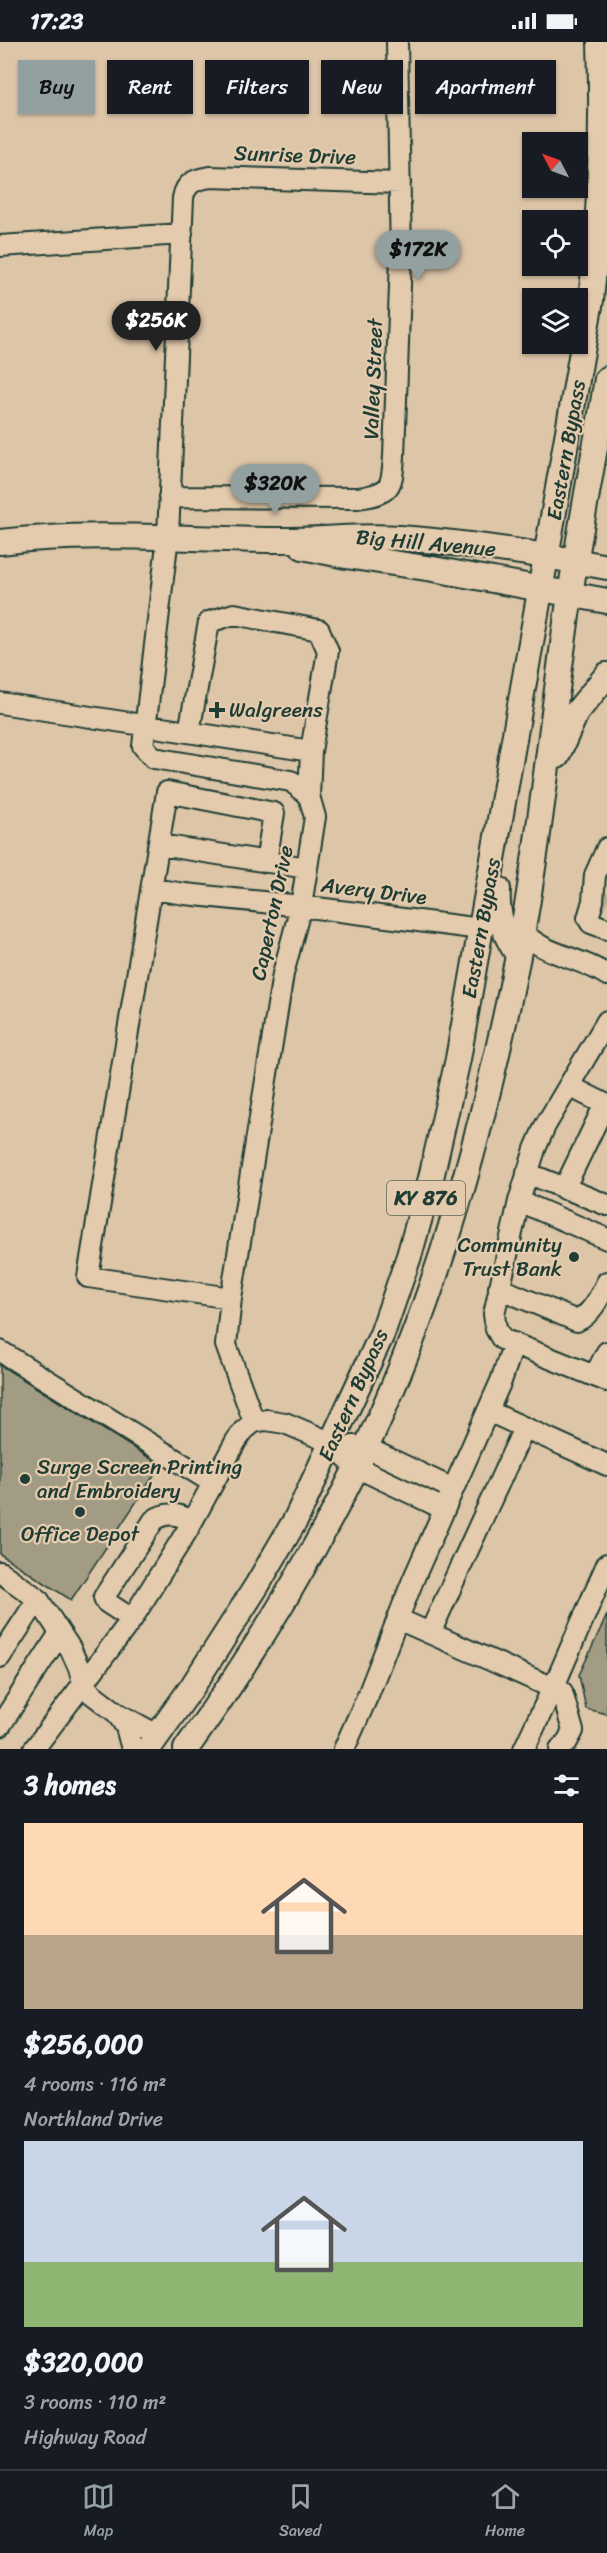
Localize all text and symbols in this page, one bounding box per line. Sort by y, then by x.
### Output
text: 17:23 [30,2,83,41]
chip: Buy [18,60,95,114]
chip: Rent [107,60,193,114]
chip: Filters [205,60,309,114]
chip: New [321,60,403,114]
chip: Apartment [415,60,556,114]
north arrow [522,132,588,198]
map controls [522,132,588,354]
street label: Sunrise Drive [233,134,357,176]
button: locate [522,210,588,276]
pin: $172K [376,230,460,281]
text: $172K [389,232,447,267]
button: layers [522,288,588,354]
pin: $256K [114,301,198,352]
text: $256K [126,303,186,338]
street label: Valley Street [352,316,394,440]
street label: Eastern Bypass [535,376,597,523]
pin: $320K [233,464,317,515]
text: $320K [245,466,305,501]
street label: Big Hill Avenue [354,518,498,568]
place label: Walgreens [229,691,323,729]
marker: Walgreens [210,703,224,717]
street label: Caperton Drive [239,842,305,984]
street label: Eastern Bypass [450,854,512,1001]
street label: Avery Drive [318,866,429,916]
road number: KY 876 [387,1181,465,1215]
place label: Community Trust Bank [457,1226,562,1288]
marker: Community Trust Bank [567,1250,581,1264]
street label: Eastern Bypass [307,1322,399,1468]
place label: Surge Screen Printing and Embroidery [37,1448,243,1510]
marker: Surge Screen Printing and Embroidery [18,1472,32,1486]
marker: Office Depot [73,1505,87,1519]
place label: Office Depot [21,1515,141,1553]
text: 3 homes [24,1762,116,1808]
icon: filters [550,1769,583,1802]
icon: home [250,1862,358,1970]
text: $256,000 [24,2021,143,2067]
text: 4 rooms · 116 m² [24,2067,166,2102]
text: Northland Drive [24,2102,163,2137]
icon: home [250,2180,358,2288]
text: $320,000 [24,2339,144,2385]
text: 3 rooms · 110 m² [24,2385,166,2420]
text: Highway Road [24,2420,146,2455]
tab: Map [82,2480,115,2545]
tab: Saved [279,2480,321,2545]
tab: Home [485,2480,525,2545]

